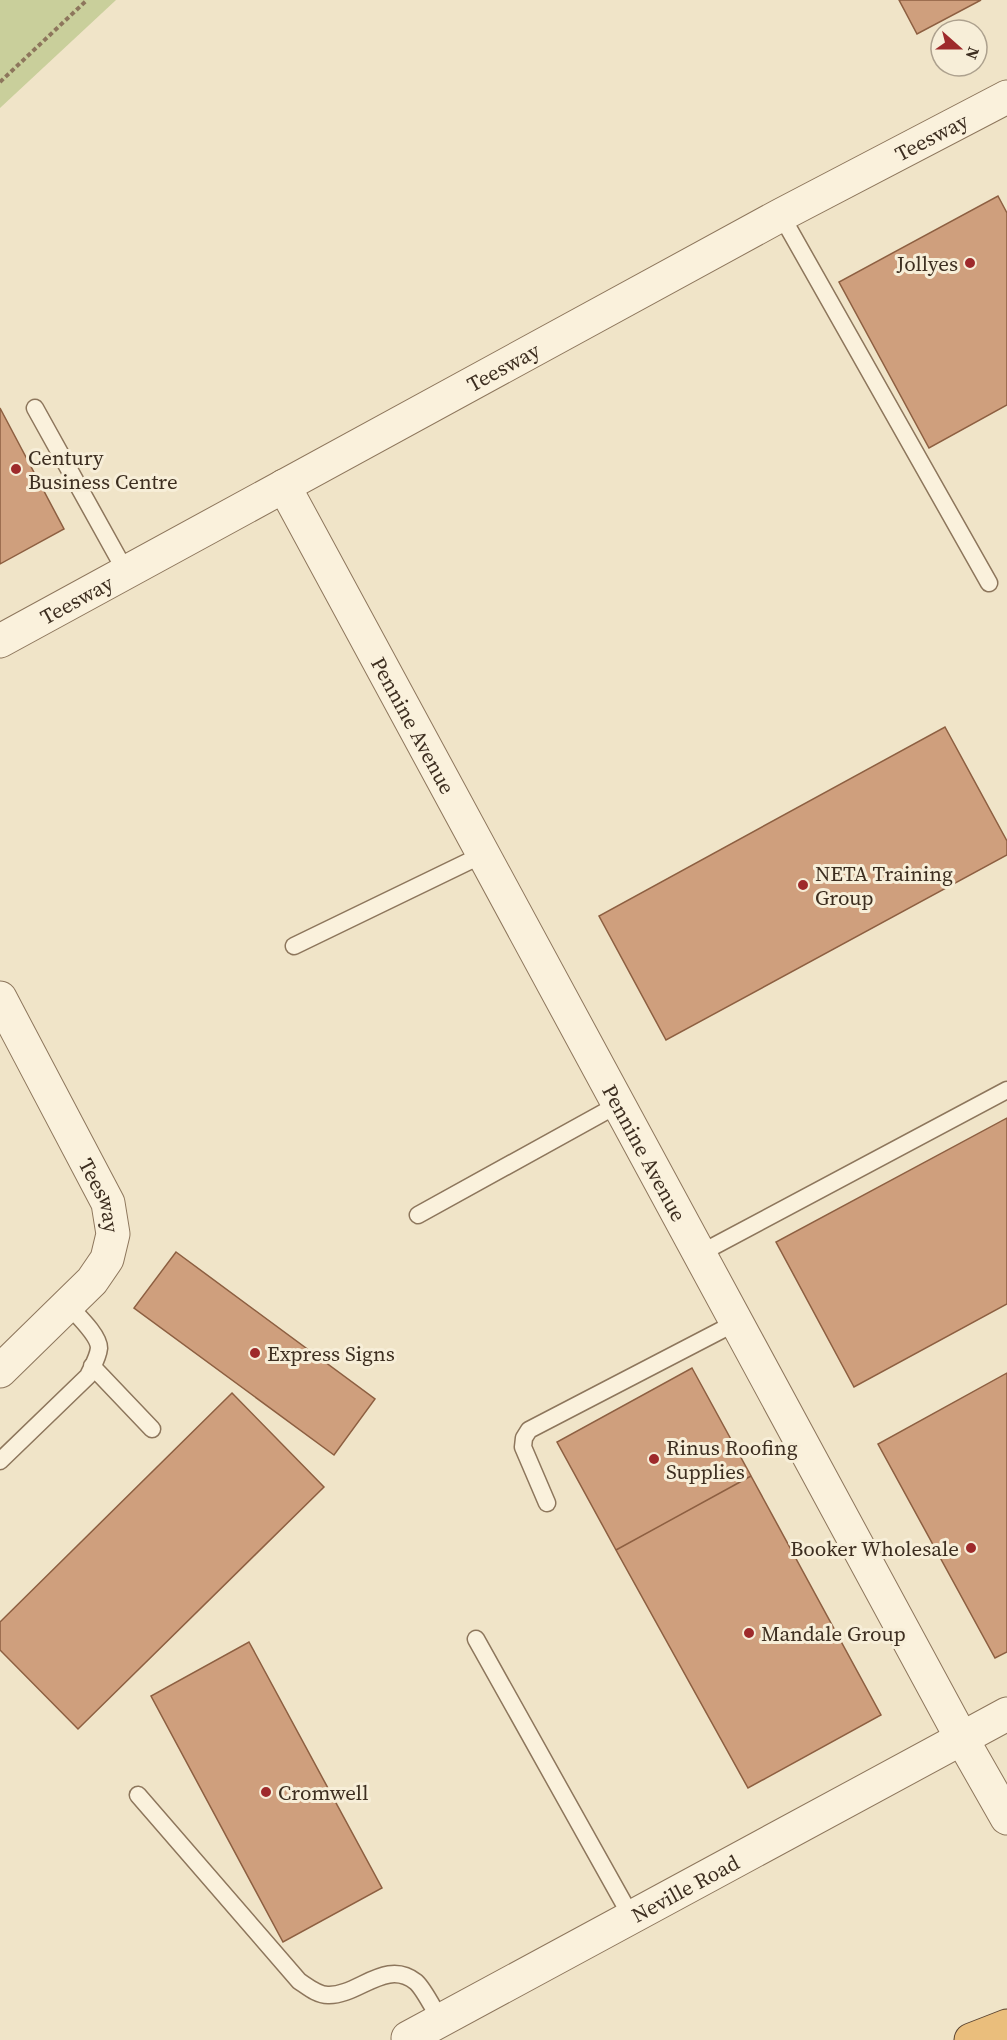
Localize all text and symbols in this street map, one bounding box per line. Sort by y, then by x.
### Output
north arrow [929,18,989,78]
text: N [961,44,985,63]
street label: Teesway [890,105,973,168]
place label: Jollyes [896,249,958,278]
marker: Jollyes [963,256,977,270]
street label: Teesway [462,335,545,398]
place label: Century Business Centre [28,443,178,496]
marker: Century Business Centre [9,462,23,476]
street label: Teesway [35,568,118,631]
street label: Pennine Avenue [365,652,462,799]
place label: NETA Training Group [815,859,953,912]
marker: NETA Training Group [796,878,810,892]
street label: Pennine Avenue [596,1079,694,1226]
street label: Teesway [72,1153,127,1235]
place label: Express Signs [267,1339,395,1368]
marker: Express Signs [248,1346,262,1360]
place label: Rinus Roofing Supplies [666,1433,798,1486]
marker: Rinus Roofing Supplies [647,1452,661,1466]
place label: Booker Wholesale [790,1534,959,1563]
marker: Booker Wholesale [964,1541,978,1555]
place label: Mandale Group [761,1619,906,1648]
marker: Mandale Group [742,1626,756,1640]
place label: Cromwell [278,1778,368,1807]
marker: Cromwell [259,1785,273,1799]
street label: Neville Road [626,1847,744,1929]

